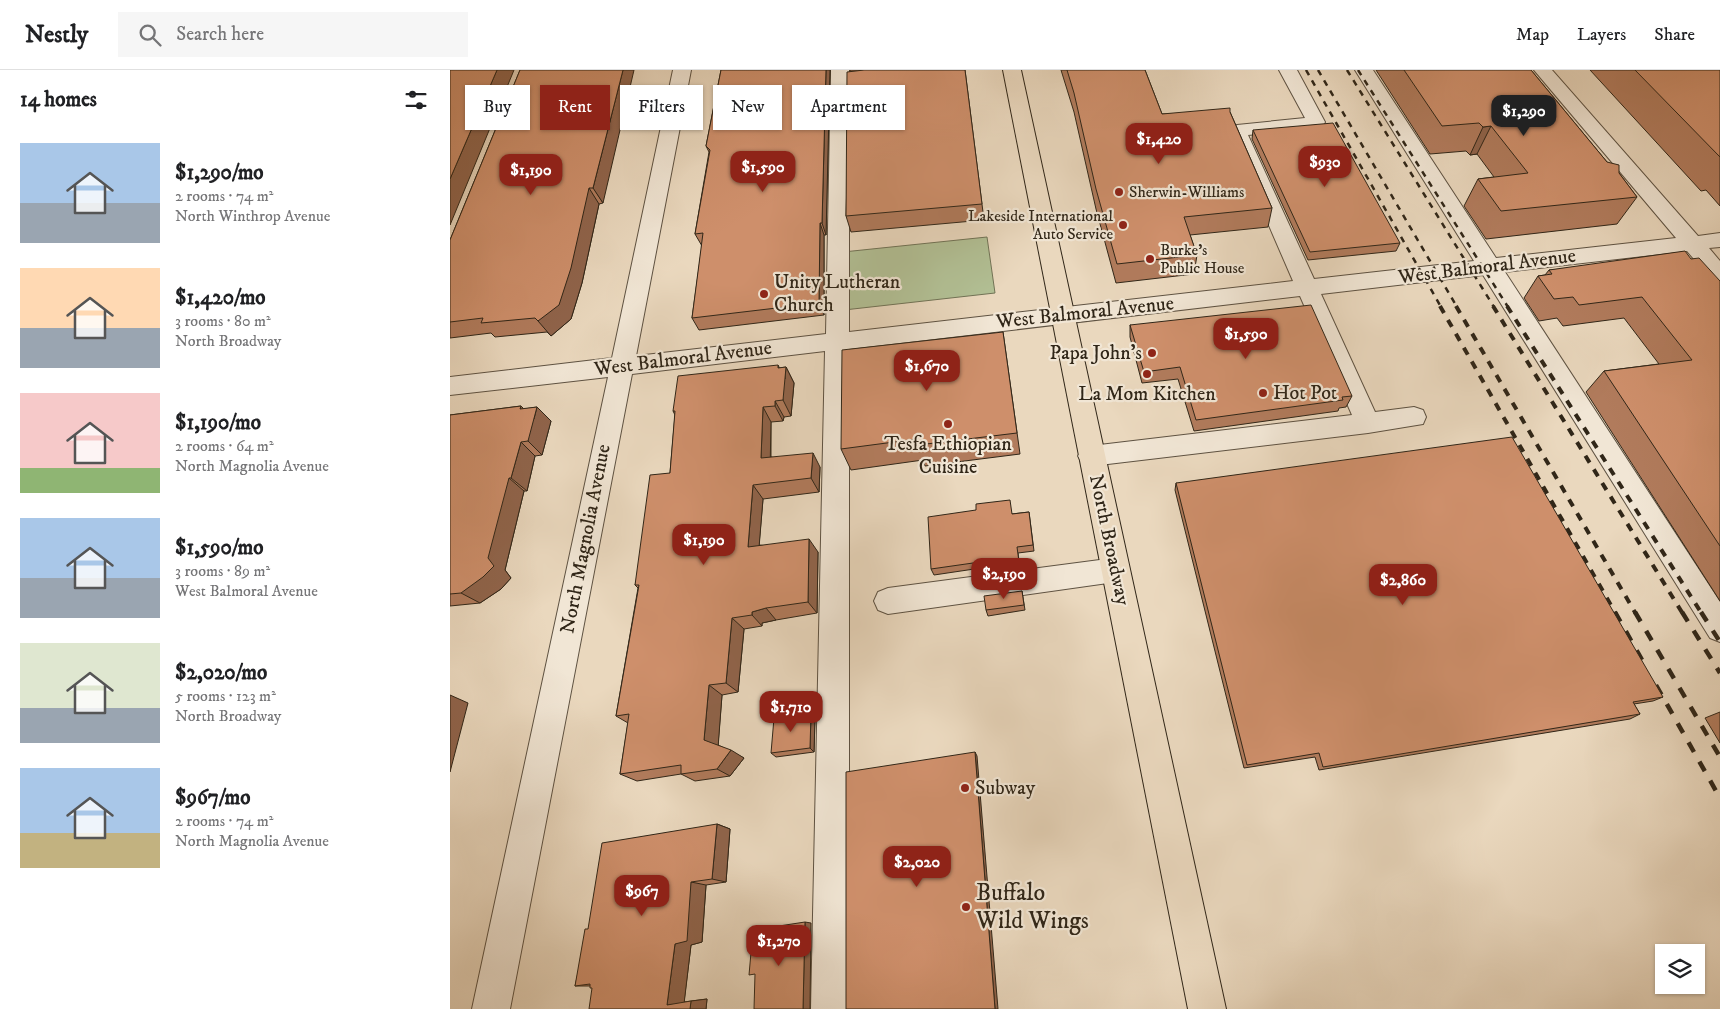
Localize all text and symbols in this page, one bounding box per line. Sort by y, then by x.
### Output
search box [118,12,468,57]
text: Nestly [25,20,88,50]
icon: search [136,21,164,49]
text: Search here [176,23,264,46]
text: Map [1516,24,1549,46]
text: Layers [1577,24,1626,46]
text: Share [1654,24,1695,46]
chip: Buy [465,85,530,130]
chip: Rent [540,85,610,130]
chip: Filters [620,85,703,130]
chip: New [713,85,782,130]
chip: Apartment [792,85,905,130]
icon: filters [402,86,430,114]
text: 14 homes [20,87,97,113]
pin: $1,290 [1483,94,1565,137]
text: $1,290 [1502,101,1546,121]
pin: $1,420 [1118,122,1200,165]
text: $1,420 [1137,129,1181,149]
pin: $930 [1295,146,1355,188]
pin: $1,590 [722,150,804,193]
text: $930 [1309,152,1341,172]
pin: $1,190 [490,154,572,196]
text: $1,590 [741,157,785,177]
text: $1,290/mo [175,160,264,186]
text: $1,190 [510,160,552,180]
icon: home [60,163,120,223]
place label: Sherwin-Williams [1129,182,1244,202]
text: 2 rooms · 74 m² [175,186,273,206]
marker: Sherwin-Williams [1113,186,1125,198]
text: North Winthrop Avenue [175,206,330,226]
place label: Lakeside International Auto Service [968,206,1113,244]
marker: Lakeside International Auto Service [1117,219,1129,231]
place label: Burke’s Public House [1160,240,1245,278]
street label: West Balmoral Avenue [1396,244,1577,290]
marker: Burke’s Public House [1144,253,1156,265]
place label: Unity Lutheran Church [774,270,901,318]
text: $1,420/mo [175,285,266,311]
icon: home [60,288,120,348]
marker: Unity Lutheran Church [758,288,770,300]
street label: West Balmoral Avenue [994,291,1175,335]
text: 3 rooms · 80 m² [175,311,271,331]
pin: $1,590 [1205,318,1287,360]
text: $1,590 [1224,324,1268,344]
text: North Broadway [175,331,281,351]
street label: West Balmoral Avenue [592,336,773,382]
place label: Papa John's [1050,341,1142,366]
marker: Papa John's [1146,347,1158,359]
pin: $1,670 [886,350,968,392]
text: $1,670 [905,356,949,376]
marker: La Mom Kitchen [1141,368,1153,380]
place label: Hot Pot [1273,381,1337,406]
place label: La Mom Kitchen [1078,382,1216,407]
marker: Hot Pot [1257,387,1269,399]
text: $1,190/mo [175,410,261,436]
icon: home [60,413,120,473]
marker: Tesfa Ethiopian Cuisine [942,418,954,430]
place label: Tesfa Ethiopian Cuisine [884,432,1012,480]
text: 2 rooms · 64 m² [175,436,274,456]
street label: North Magnolia Avenue [555,442,617,636]
text: North Magnolia Avenue [175,456,329,476]
street label: North Broadway [1083,472,1135,608]
pin: $1,190 [663,524,745,566]
text: $1,190 [683,530,725,550]
text: $1,590/mo [175,535,263,561]
icon: home [60,538,120,598]
pin: $2,190 [963,558,1045,600]
text: 3 rooms · 89 m² [175,561,270,581]
text: $2,190 [982,564,1026,584]
pin: $2,860 [1362,564,1444,606]
text: $2,860 [1380,570,1426,590]
text: West Balmoral Avenue [175,581,318,601]
text: $2,020/mo [175,660,267,686]
icon: home [60,663,120,723]
text: 5 rooms · 123 m² [175,686,276,706]
pin: $1,710 [750,690,832,733]
text: $1,710 [771,697,811,717]
text: North Broadway [175,706,281,726]
place label: Subway [975,776,1036,801]
marker: Subway [959,782,971,794]
text: $967/mo [175,785,250,811]
icon: home [60,788,120,848]
text: 2 rooms · 74 m² [175,811,273,831]
text: North Magnolia Avenue [175,831,329,851]
pin: $2,020 [876,846,958,888]
text: $2,020 [894,852,940,872]
pin: $967 [612,874,672,917]
place label: Buffalo Wild Wings [975,878,1089,936]
text: $967 [625,881,659,901]
marker: Buffalo Wild Wings [960,901,972,913]
pin: $1,270 [738,924,820,967]
text: $1,270 [757,931,801,951]
map controls [1655,944,1705,994]
button: layers [1655,944,1705,994]

